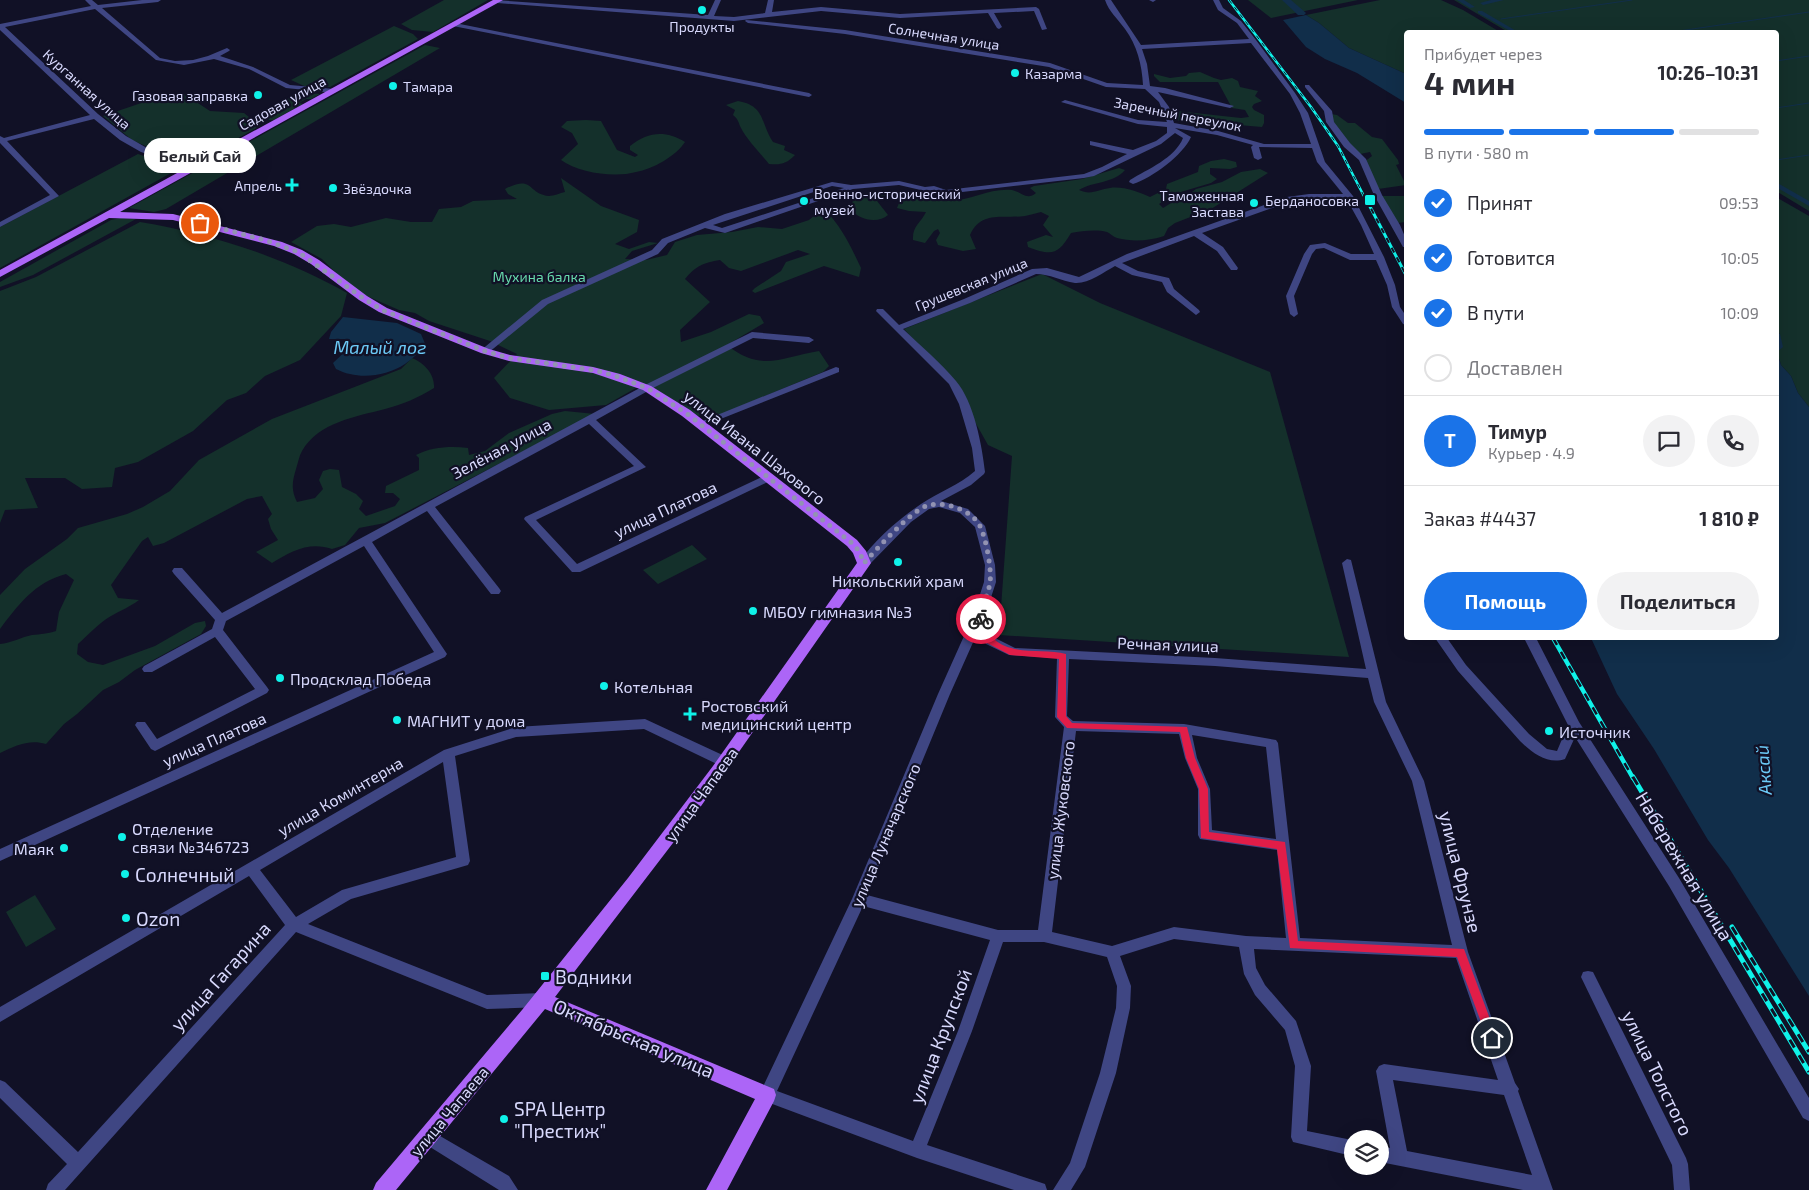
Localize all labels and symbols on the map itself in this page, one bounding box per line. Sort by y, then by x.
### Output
marker: Продукты [696,4,708,16]
place label: Продукты [669,18,735,35]
street label: Солнечная улица [887,19,1001,53]
street label: Курганная улица [40,45,134,133]
place label: Казарма [1025,65,1082,82]
marker: Казарма [1009,67,1021,79]
street label: Садовая улица [235,72,329,134]
place label: Тамара [403,78,453,95]
marker: Тамара [387,80,399,92]
place label: Газовая заправка [132,87,248,104]
marker: Газовая заправка [252,89,264,101]
street label: Заречный переулок [1113,93,1244,135]
callout: Белый Сай [144,138,256,173]
place label: Апрель [234,177,282,194]
marker: Апрель [286,179,298,191]
place label: Звёздочка [343,180,412,197]
marker: Звёздочка [327,182,339,194]
place label: Военно-исторический музей [814,185,961,218]
place label: Таможенная Застава [1160,187,1244,220]
place label: Берданосовка [1265,192,1359,209]
marker: Берданосовка [1363,193,1377,207]
marker: Военно-исторический музей [798,195,810,207]
marker: Таможенная Застава [1248,197,1260,209]
pin [179,202,221,244]
street label: Грушевская улица [912,254,1030,314]
park label: Мухина балка [492,268,586,285]
water label: Малый лог [333,336,427,358]
street label: улица Ивана Шахового [680,386,830,509]
street label: Зелёная улица [448,414,555,483]
street label: улица Платова [611,477,720,542]
marker: Никольский храм [892,556,904,568]
place label: Никольский храм [832,571,964,590]
courier [956,594,1006,644]
place label: МБОУ гимназия №3 [763,602,912,621]
marker: МБОУ гимназия №3 [747,605,759,617]
street label: Речная улица [1117,633,1219,656]
place label: Продсклад Победа [290,669,431,688]
marker: Продсклад Победа [274,672,286,684]
place label: Котельная [614,677,693,696]
marker: Котельная [598,680,610,692]
place label: Ростовский медицинский центр [701,696,852,733]
marker: Ростовский медицинский центр [683,707,697,721]
street label: улица Платова [159,708,269,771]
place label: МАГНИТ у дома [407,711,525,731]
marker: МАГНИТ у дома [391,714,403,726]
place label: Источник [1559,722,1631,741]
marker: Источник [1543,725,1555,737]
street label: улица Жуковского [1042,740,1079,881]
street label: улица Чапаева [661,743,742,845]
water label: Аксай [1750,744,1776,797]
street label: улица Коминтерна [274,752,406,840]
street label: улица Луначарского [846,760,925,910]
street label: Набережная улица [1631,787,1739,945]
street label: улица Фрунзе [1434,809,1487,936]
place label: Отделение связи №346723 [132,819,249,856]
marker: Отделение связи №346723 [116,831,128,843]
place label: Маяк [14,839,54,858]
marker: Маяк [58,842,70,854]
place label: Солнечный [135,863,234,886]
marker: Солнечный [119,868,131,880]
place label: Ozon [136,907,180,930]
marker: Ozon [120,912,132,924]
street label: улица Гагарина [165,917,276,1036]
place label: Водники [555,965,632,988]
street label: улица Крупской [904,966,977,1107]
marker: Водники [539,970,551,982]
street label: Октябрьская улица [550,994,718,1083]
street label: улица Толстого [1617,1007,1698,1140]
pin [1471,1017,1513,1059]
street label: улица Чапаева [406,1062,493,1160]
place label: SPA Центр "Престиж" [514,1097,606,1142]
marker: SPA Центр "Престиж" [498,1113,510,1125]

